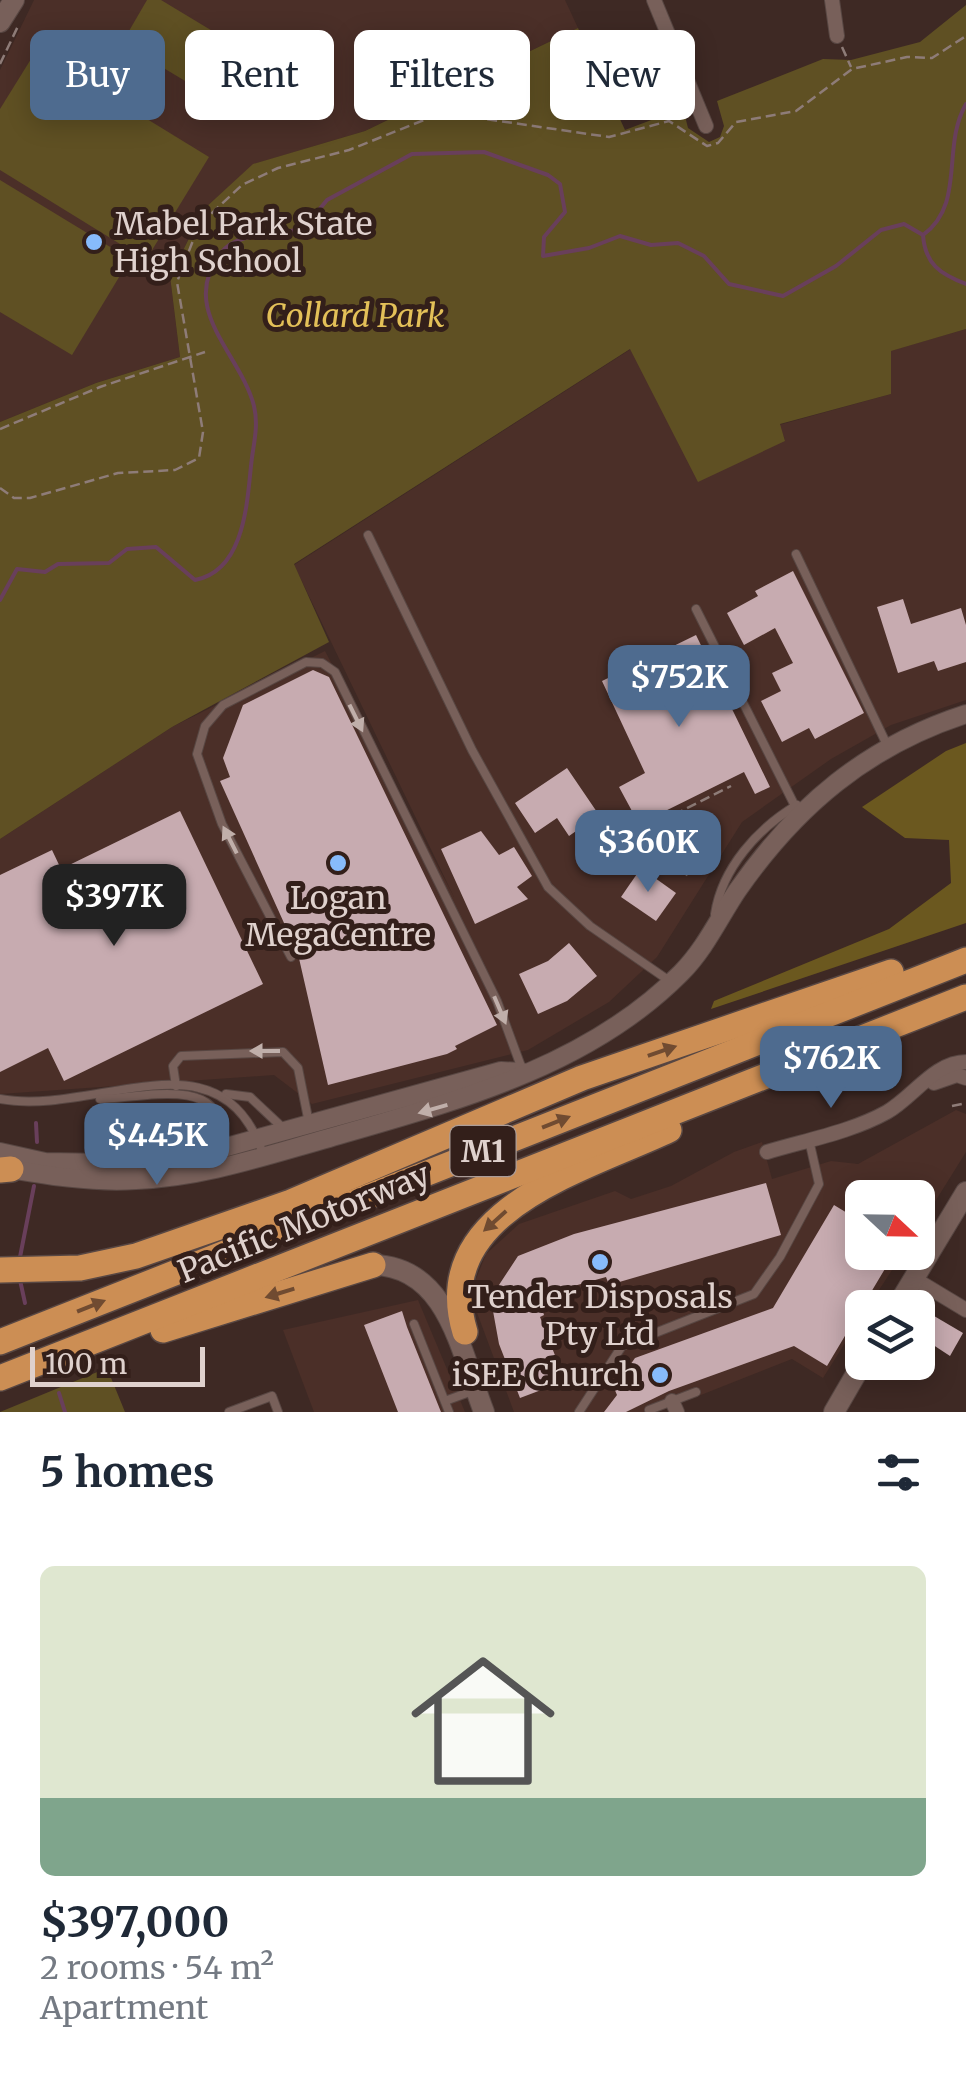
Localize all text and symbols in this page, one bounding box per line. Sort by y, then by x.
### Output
chip: Buy [30,30,165,120]
chip: Rent [185,30,334,120]
chip: Filters [354,30,530,120]
chip: New [550,30,695,120]
place label: Mabel Park State High School [114,204,373,281]
marker: Mabel Park State High School [83,231,105,253]
park label: Collard Park [266,296,445,336]
pin: $752K [609,645,749,730]
text: $752K [630,657,728,697]
one-way arrow [348,704,365,733]
pin: $360K [578,810,718,895]
text: $360K [597,822,699,862]
one-way arrow [222,825,239,854]
marker: Logan MegaCentre [327,852,349,874]
pin: $397K [44,864,184,949]
text: $397K [64,876,164,916]
place label: Logan MegaCentre [245,878,431,955]
one-way arrow [492,995,508,1025]
pin: $762K [761,1026,901,1111]
text: $762K [782,1038,880,1078]
one-way arrow [647,1042,677,1057]
one-way arrow [248,1043,280,1059]
one-way arrow [417,1102,448,1117]
pin: $445K [87,1103,227,1188]
one-way arrow [541,1114,571,1130]
text: $445K [106,1115,208,1155]
road number: M1 [450,1126,516,1176]
street label: Pacific Motorway [172,1154,436,1292]
north arrow [845,1180,935,1270]
map controls [845,1180,935,1380]
one-way arrow [483,1210,508,1232]
marker: Tender Disposals Pty Ltd [589,1251,611,1273]
place label: Tender Disposals Pty Ltd [467,1277,733,1354]
one-way arrow [264,1286,294,1301]
button: layers [845,1290,935,1380]
one-way arrow [76,1298,106,1313]
scale bar [30,1342,205,1386]
text: 100 m [45,1346,127,1382]
place label: iSEE Church [452,1355,640,1395]
marker: iSEE Church [649,1364,671,1386]
icon: filters [871,1445,926,1500]
text: 5 homes [40,1446,214,1498]
icon: home [393,1631,573,1811]
text: $397,000 [40,1896,229,1948]
text: 2 rooms · 54 m² [40,1948,274,1988]
text: Apartment [40,1988,208,2028]

